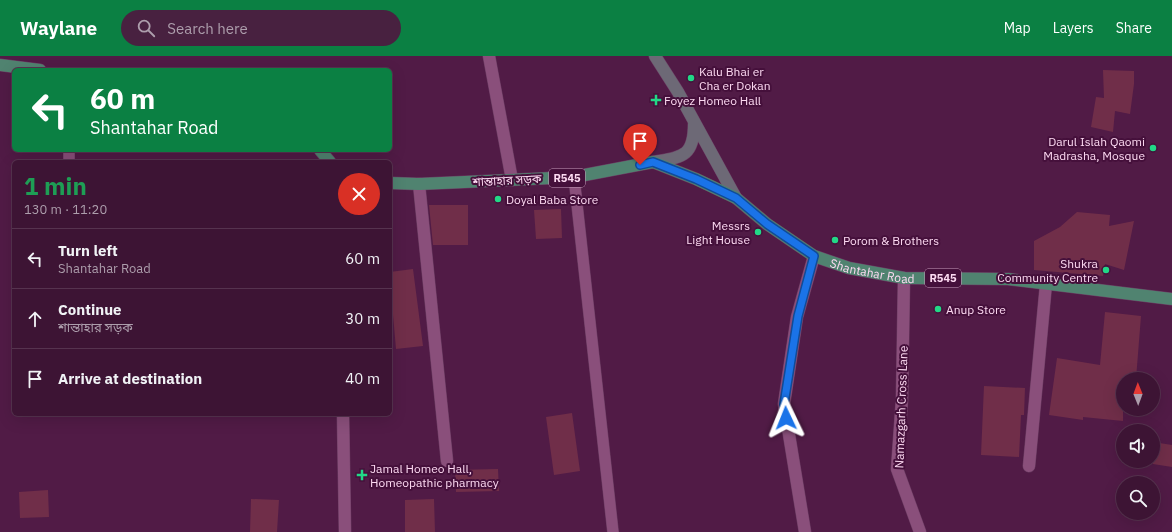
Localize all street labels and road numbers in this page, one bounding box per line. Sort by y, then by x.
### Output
road number: R545 [549,169,585,187]
street label: শান্তাহার সড়ক [471,171,542,189]
street label: Shantahar Road [828,255,915,286]
road number: R545 [925,269,961,287]
street label: Namazgarh Cross Lane [891,345,911,469]

